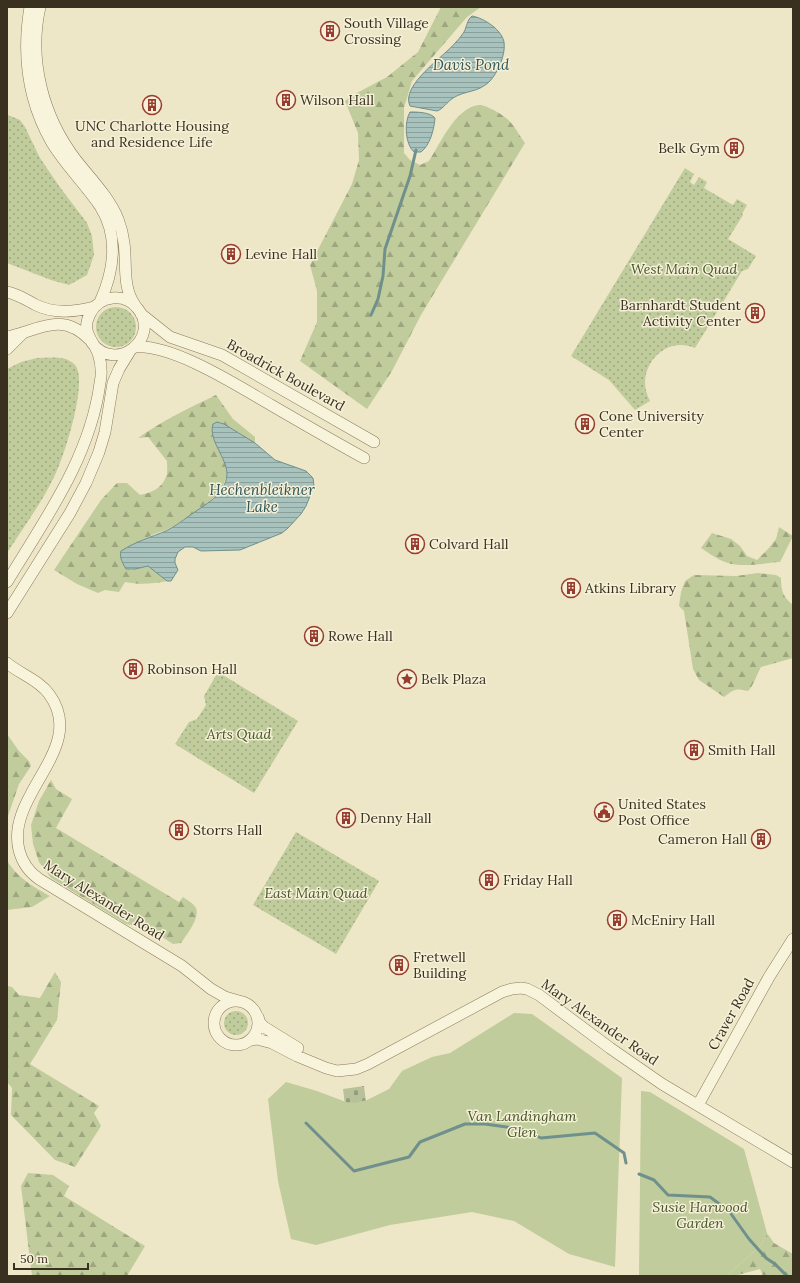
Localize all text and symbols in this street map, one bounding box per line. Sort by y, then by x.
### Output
place label: South Village Crossing [344,14,429,48]
building icon: South Village Crossing [319,20,341,42]
water label: Davis Pond [433,55,510,74]
building icon: Wilson Hall [275,89,297,111]
place label: Wilson Hall [300,91,374,109]
building icon: UNC Charlotte Housing and Residence Life [141,94,163,116]
place label: UNC Charlotte Housing and Residence Life [75,117,229,151]
building icon: Belk Gym [723,137,745,159]
place label: Belk Gym [658,139,720,157]
building icon: Levine Hall [220,243,242,265]
place label: Levine Hall [245,245,317,263]
park label: West Main Quad [631,260,737,278]
place label: Barnhardt Student Activity Center [620,296,742,330]
building icon: Barnhardt Student Activity Center [744,302,766,324]
street label: Broadrick Boulevard [224,335,348,415]
place label: Cone University Center [599,407,704,441]
building icon: Cone University Center [574,413,596,435]
water label: Hechenbleikner Lake [209,480,315,516]
building icon: Colvard Hall [404,533,426,555]
place label: Colvard Hall [429,535,509,553]
building icon: Atkins Library [560,577,582,599]
place label: Atkins Library [584,579,677,597]
building icon: Rowe Hall [303,625,325,647]
place label: Rowe Hall [328,627,393,645]
building icon: Robinson Hall [122,658,144,680]
place label: Robinson Hall [147,660,237,678]
place icon: Belk Plaza [396,668,418,690]
place label: Belk Plaza [421,670,486,688]
park label: Arts Quad [206,725,272,743]
building icon: Smith Hall [683,739,705,761]
place label: Smith Hall [708,741,776,759]
place label: United States Post Office [618,795,706,829]
public building icon: United States Post Office [593,801,615,823]
building icon: Denny Hall [335,807,357,829]
place label: Denny Hall [360,809,432,827]
building icon: Storrs Hall [168,819,190,841]
place label: Storrs Hall [193,821,263,839]
building icon: Cameron Hall [750,828,772,850]
place label: Cameron Hall [658,830,747,848]
street label: Mary Alexander Road [40,856,168,944]
building icon: Friday Hall [478,869,500,891]
place label: Friday Hall [503,871,573,889]
park label: East Main Quad [264,884,368,902]
building icon: McEniry Hall [606,909,628,931]
place label: McEniry Hall [631,911,715,929]
place label: Fretwell Building [413,948,467,982]
building icon: Fretwell Building [388,954,410,976]
street label: Mary Alexander Road [538,975,662,1069]
street label: Craver Road [704,975,758,1053]
park label: Van Landingham Glen [468,1107,577,1141]
park label: Susie Harwood Garden [652,1198,748,1232]
scale bar [14,1245,88,1271]
text: 50 m [20,1251,48,1266]

